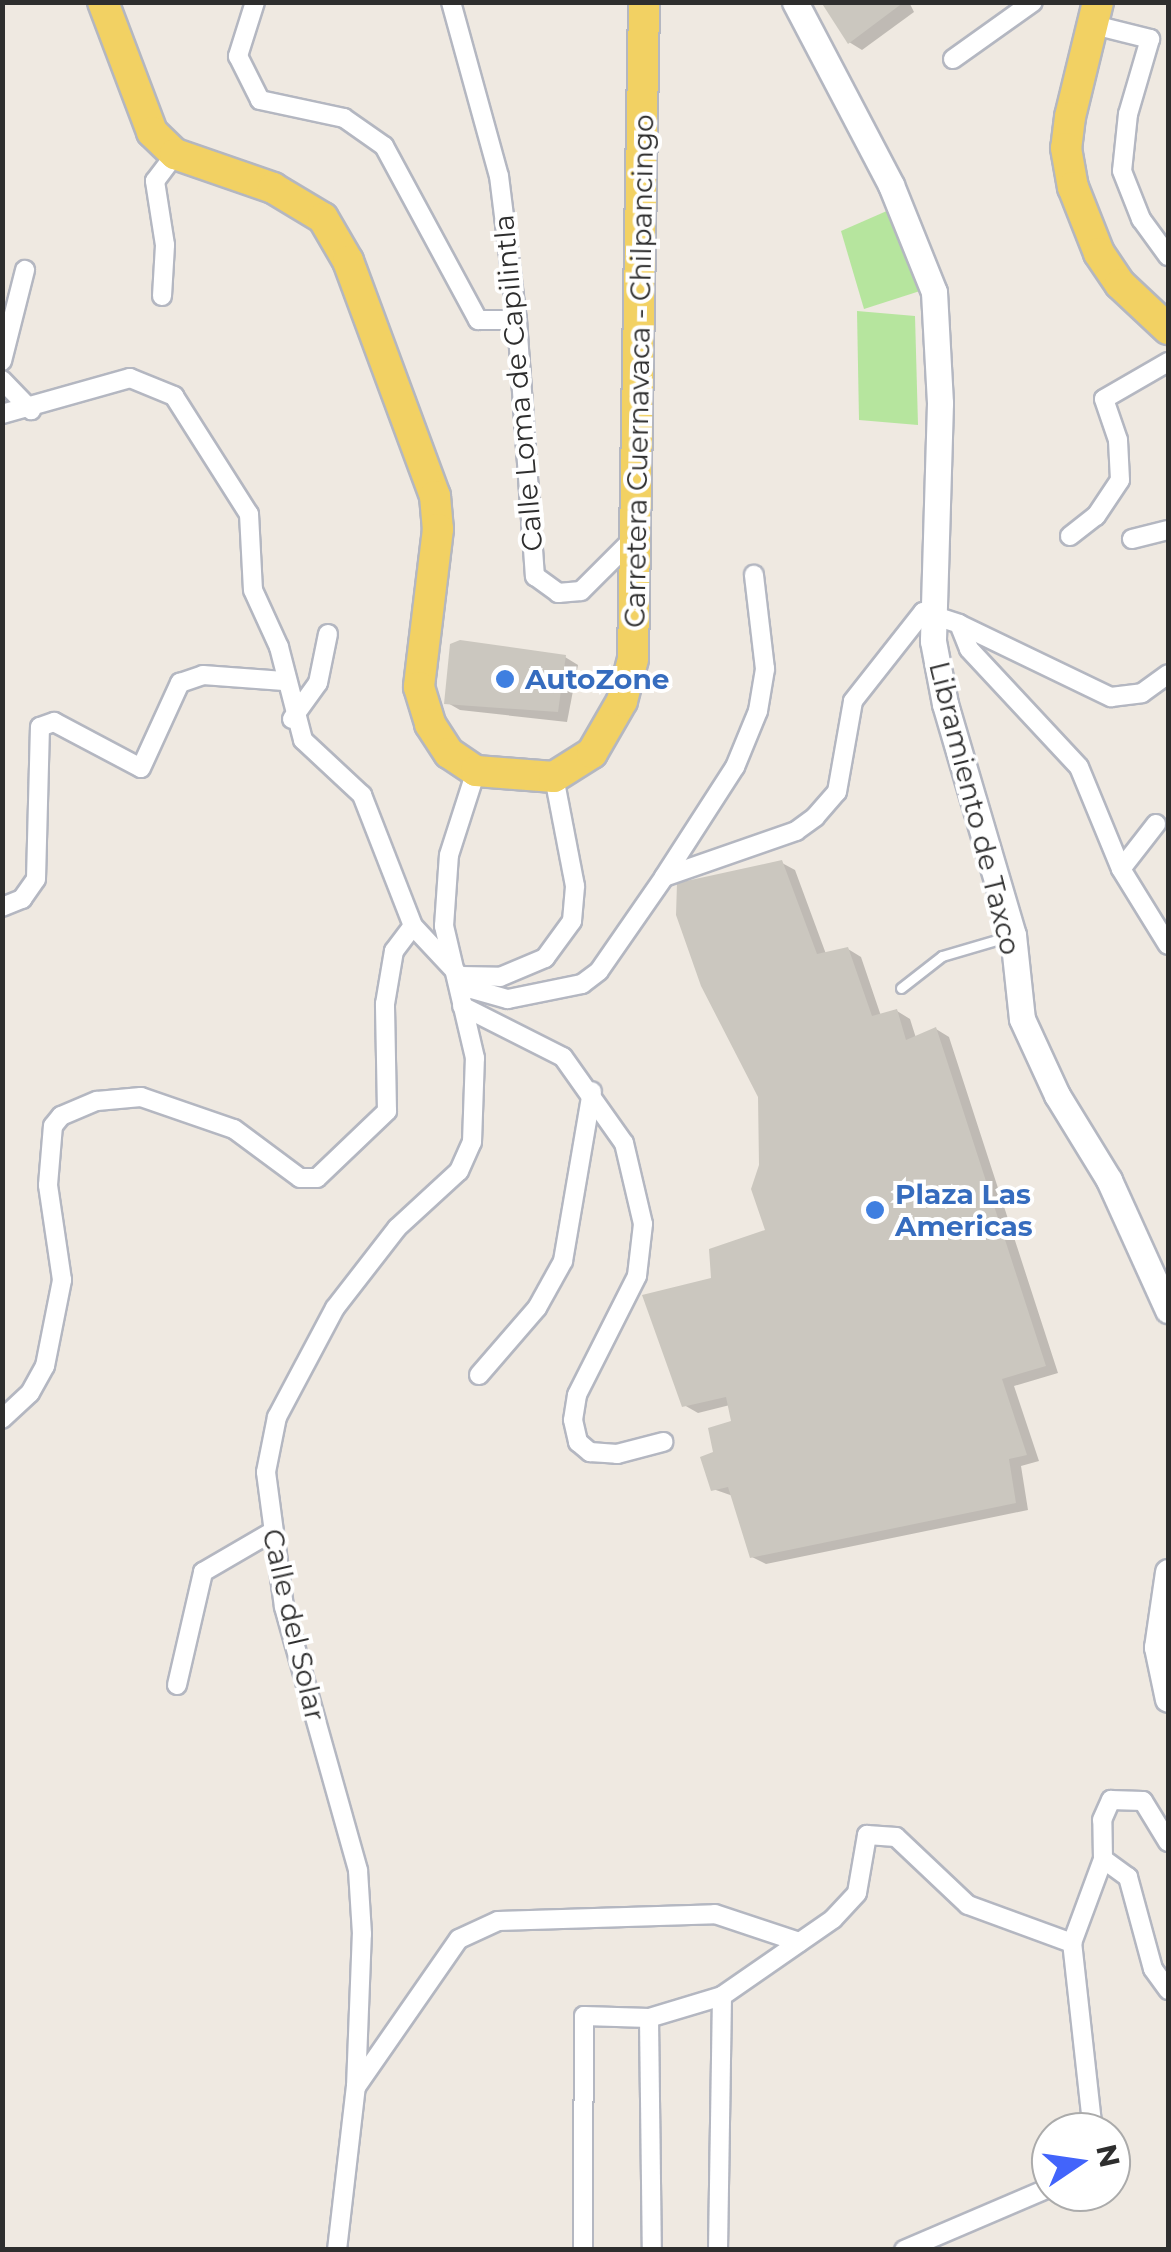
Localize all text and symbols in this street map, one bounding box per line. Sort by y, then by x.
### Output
street label: Carretera Cuernavaca - Chilpancingo [618,114,660,628]
street label: Calle Loma de Capilintla [487,213,549,553]
street label: Libramiento de Taxco [922,658,1028,958]
place label: AutoZone [525,662,670,696]
marker: AutoZone [494,668,516,690]
place label: Plaza Las Americas [895,1177,1033,1243]
marker: Plaza Las Americas [864,1199,886,1221]
street label: Calle del Solar [256,1526,332,1724]
north arrow [1031,2112,1131,2212]
text: N [1089,2141,1127,2171]

